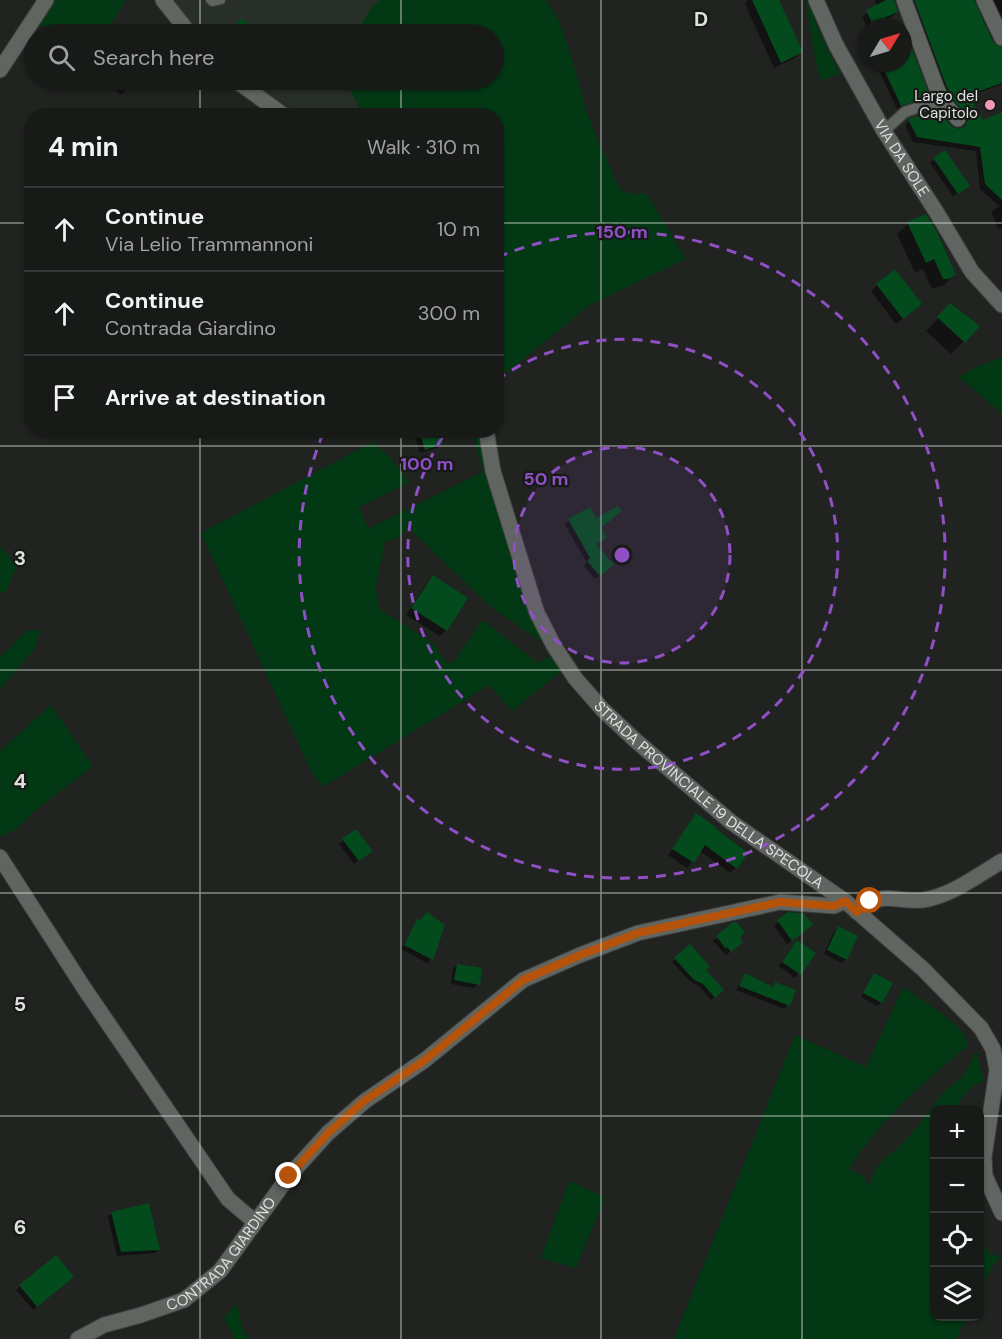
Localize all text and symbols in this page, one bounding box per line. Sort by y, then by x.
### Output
text: D [694,6,708,32]
north arrow [858,18,912,72]
search box [24,24,504,90]
icon: search [45,41,78,74]
text: Search here [93,43,214,72]
place label: Largo del Capitolo [914,86,978,123]
marker: Largo del Capitolo [983,98,997,112]
street label: VIA DA SOLE [870,116,934,200]
text: 4 min [48,130,119,164]
text: Walk · 310 m [367,134,480,160]
text: Continue [105,202,204,231]
icon: ahead [48,213,81,246]
text: 10 m [437,216,480,242]
text: 150 m [596,220,648,244]
text: Via Lelio Trammannoni [105,231,313,257]
text: Continue [105,286,204,315]
icon: ahead [48,297,81,330]
text: 300 m [418,300,480,326]
text: Contrada Giardino [105,315,276,341]
icon: arrive [48,381,81,414]
text: Arrive at destination [105,383,326,412]
text: 100 m [400,452,454,476]
text: 50 m [523,467,569,491]
text: 3 [14,545,26,571]
centre of rings [612,545,632,565]
street label: STRADA PROVINCIALE 19 DELLA SPECOLA [589,697,828,893]
text: 4 [14,768,27,794]
route start [856,887,882,913]
text: 5 [14,991,26,1017]
map controls [930,1105,984,1321]
button: + [930,1105,984,1159]
button: − [930,1159,984,1213]
route end [275,1162,301,1188]
street label: CONTRADA GIARDINO [164,1193,280,1315]
button: locate [930,1213,984,1267]
text: 6 [14,1214,26,1240]
button: layers [930,1267,984,1321]

